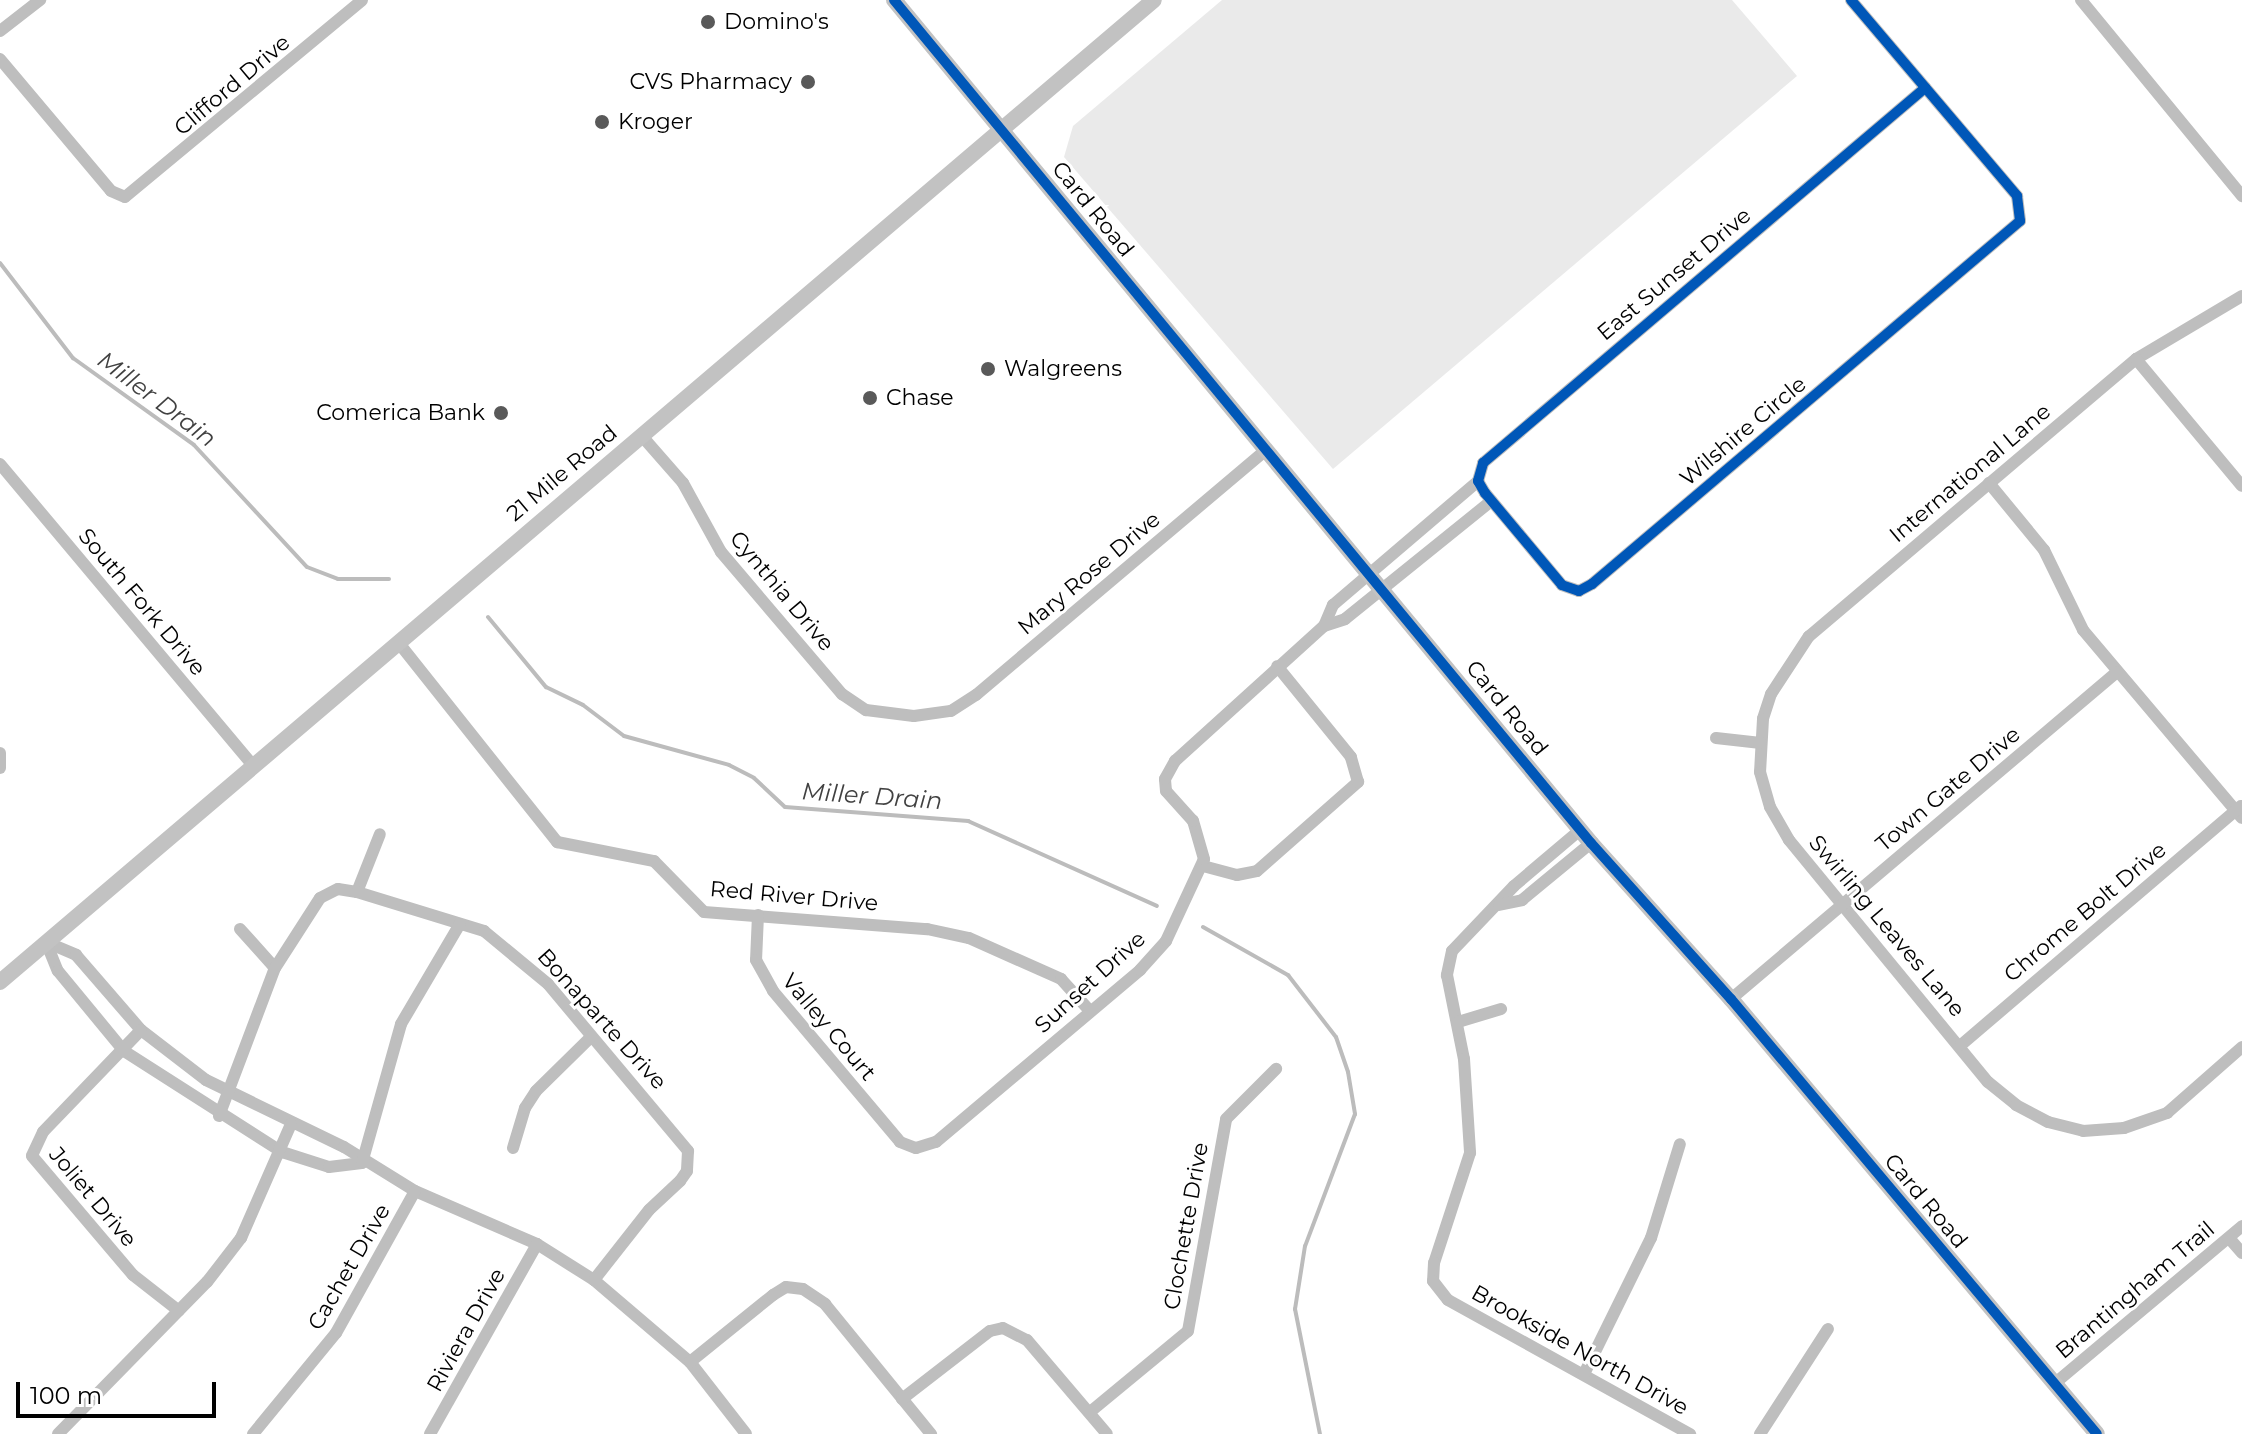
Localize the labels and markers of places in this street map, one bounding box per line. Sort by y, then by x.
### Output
place label: Domino's [724,9,829,35]
marker: Domino's [699,13,717,31]
place label: CVS Pharmacy [629,69,792,95]
marker: CVS Pharmacy [799,73,817,91]
place label: Kroger [618,109,693,135]
marker: Kroger [593,113,611,131]
place label: Walgreens [1004,356,1122,382]
marker: Walgreens [979,360,997,378]
place label: Chase [886,385,953,411]
marker: Chase [861,389,879,407]
place label: Comerica Bank [316,400,485,426]
marker: Comerica Bank [492,404,510,422]

